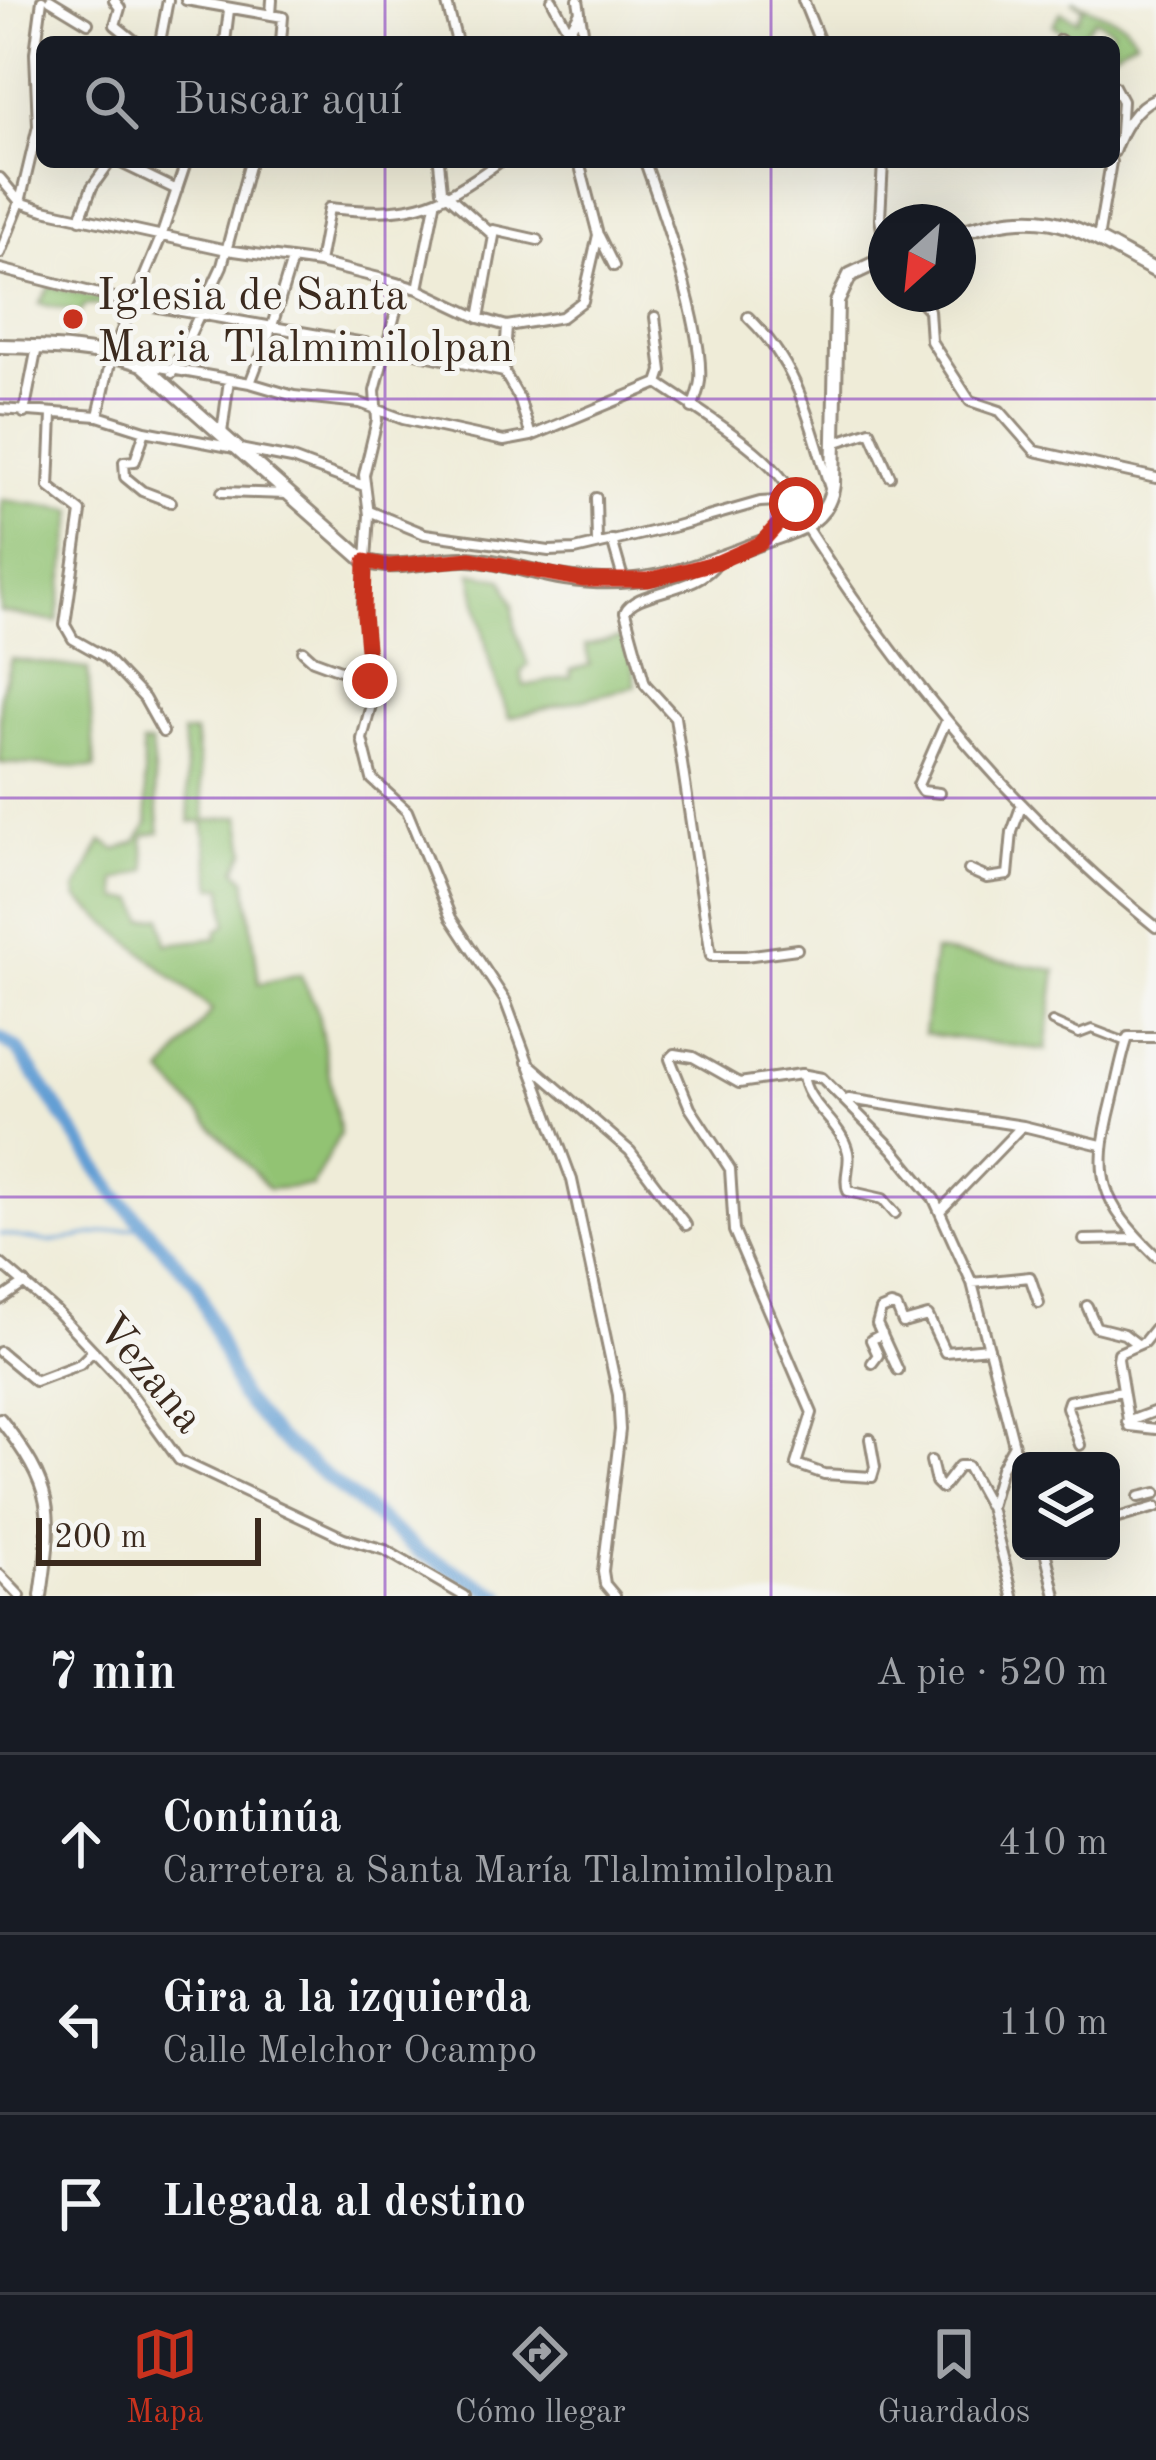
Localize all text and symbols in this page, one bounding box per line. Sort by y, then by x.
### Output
search box [36,36,1120,168]
icon: search [78,69,144,135]
text: Buscar aquí [174,79,403,124]
north arrow [868,204,976,312]
place label: Iglesia de Santa Maria Tlalmimilolpan [97,275,513,372]
marker: Iglesia de Santa Maria Tlalmimilolpan [60,306,86,332]
route start [769,477,823,531]
route end [343,654,397,708]
street label: Vezana [86,1307,211,1443]
map controls [1012,1452,1120,1560]
button: layers [1012,1452,1120,1560]
scale bar [36,1512,261,1565]
text: 200 m [54,1522,147,1555]
text: 7 min [48,1649,176,1700]
text: A pie · 520 m [876,1654,1108,1693]
text: Continúa [162,1797,342,1842]
icon: ahead [48,1811,114,1877]
text: 410 m [998,1824,1108,1863]
text: Carretera a Santa María Tlalmimilolpan [162,1852,834,1891]
text: Gira a la izquierda [162,1977,531,2022]
icon: left [48,1991,114,2057]
text: 110 m [998,2004,1108,2043]
text: Calle Melchor Ocampo [162,2032,537,2071]
icon: arrive [48,2171,114,2237]
text: Llegada al destino [162,2181,526,2226]
tab: Mapa [126,2321,203,2434]
tab: Cómo llegar [455,2321,626,2434]
tab: Guardados [877,2321,1030,2434]

